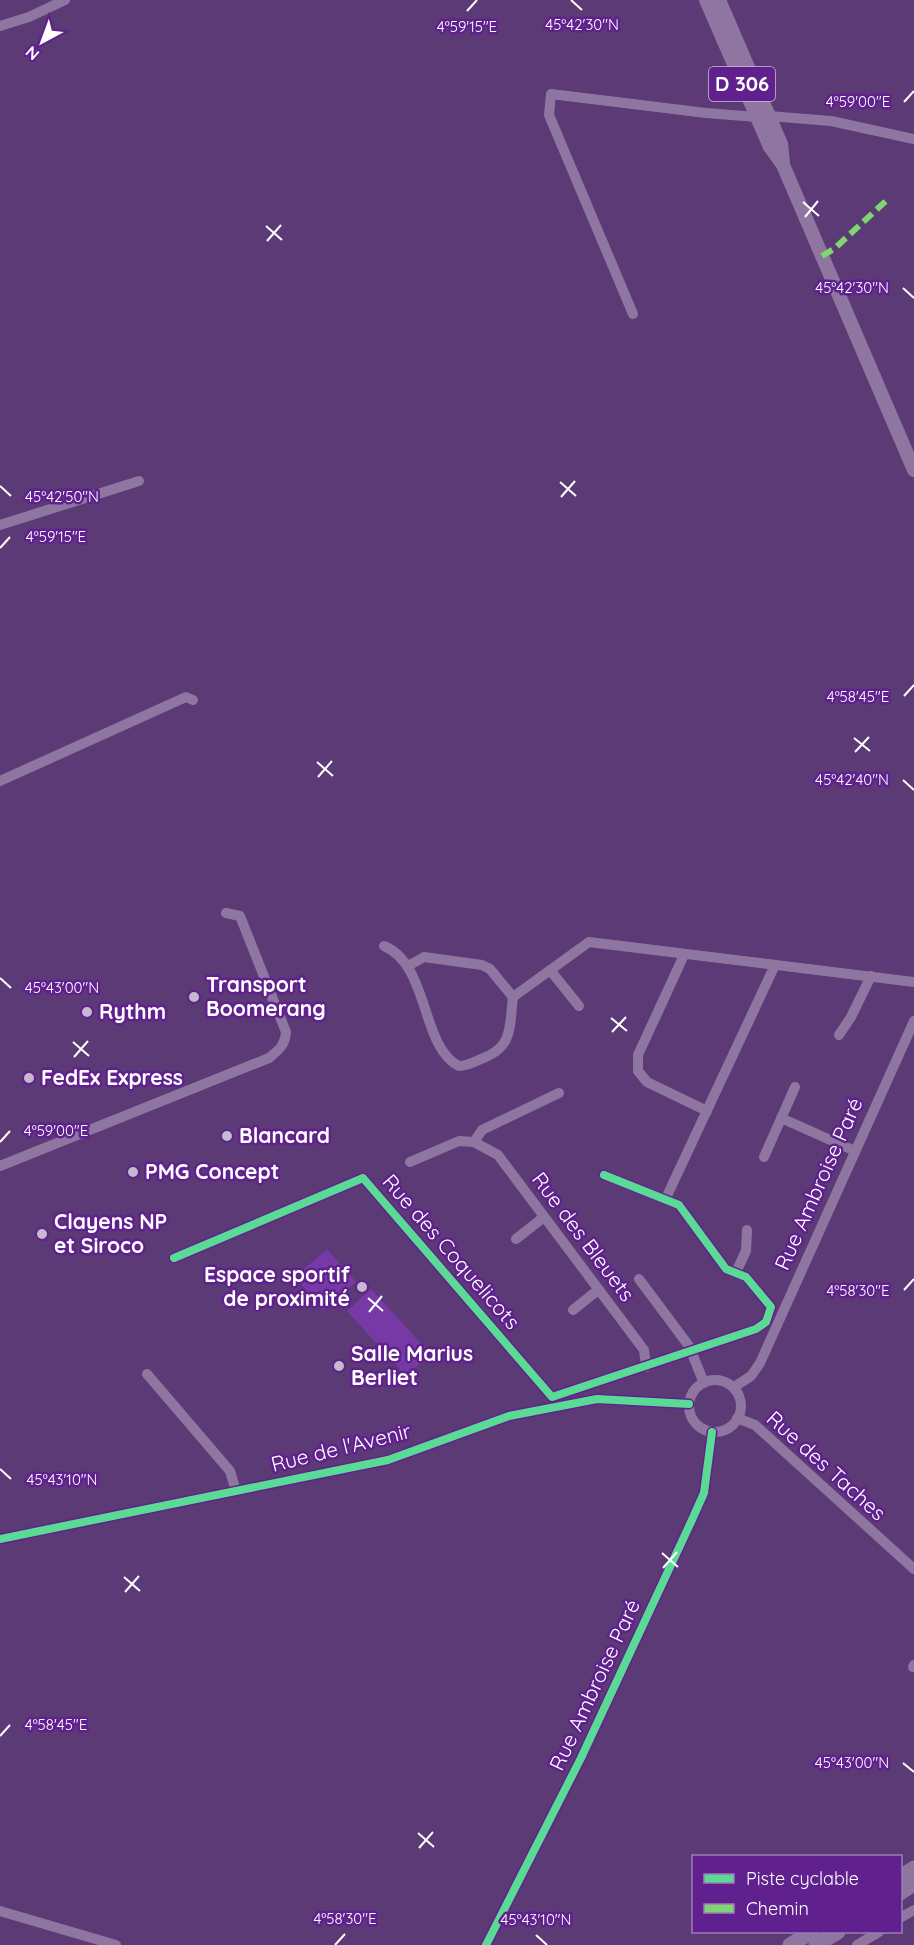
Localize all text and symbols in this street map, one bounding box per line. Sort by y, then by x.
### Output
north arrow [12,12,72,72]
text: 45°42'30"N [545,15,619,34]
text: 4°59'15"E [437,17,497,36]
text: N [21,42,43,65]
road number: D 306 [709,67,775,101]
text: 4°59'00"E [826,92,890,111]
text: 45°42'30"N [815,278,889,297]
text: 45°42'50"N [25,487,99,506]
text: 4°59'15"E [26,527,86,546]
text: 4°58'45"E [827,687,889,706]
text: 45°42'40"N [815,770,889,789]
place label: Transport Boomerang [206,971,326,1021]
text: 45°43'00"N [25,978,99,997]
marker: Transport Boomerang [187,990,201,1004]
place label: Rythm [99,998,166,1024]
marker: Rythm [80,1005,94,1019]
place label: FedEx Express [41,1064,183,1090]
marker: FedEx Express [22,1071,36,1085]
street label: Rue Ambroise Paré [768,1093,868,1274]
text: 4°59'00"E [24,1121,88,1140]
place label: Blancard [239,1122,330,1148]
marker: Blancard [220,1129,234,1143]
place label: PMG Concept [145,1158,279,1184]
marker: PMG Concept [126,1165,140,1179]
street label: Rue des Bleuets [527,1167,641,1306]
street label: Rue des Coquelicots [377,1169,526,1334]
place label: Clayens NP et Siroco [54,1208,167,1258]
marker: Clayens NP et Siroco [35,1227,49,1241]
place label: Espace sportif de proximité [204,1261,351,1311]
marker: Espace sportif de proximité [355,1280,369,1294]
text: 4°58'30"E [826,1281,890,1300]
place label: Salle Marius Berliet [351,1340,473,1390]
marker: Salle Marius Berliet [332,1359,346,1373]
street label: Rue des Taches [762,1405,892,1526]
street label: Rue de l'Avenir [268,1417,413,1477]
text: 45°43'10"N [27,1470,97,1489]
street label: Rue Ambroise Paré [543,1595,645,1774]
text: 4°58'45"E [25,1715,87,1734]
text: 45°43'00"N [815,1753,889,1772]
legend [692,1855,902,1933]
text: Piste cyclable [746,1867,859,1890]
text: Chemin [746,1897,809,1920]
text: 4°58'30"E [313,1909,377,1928]
text: 45°43'10"N [501,1910,571,1929]

